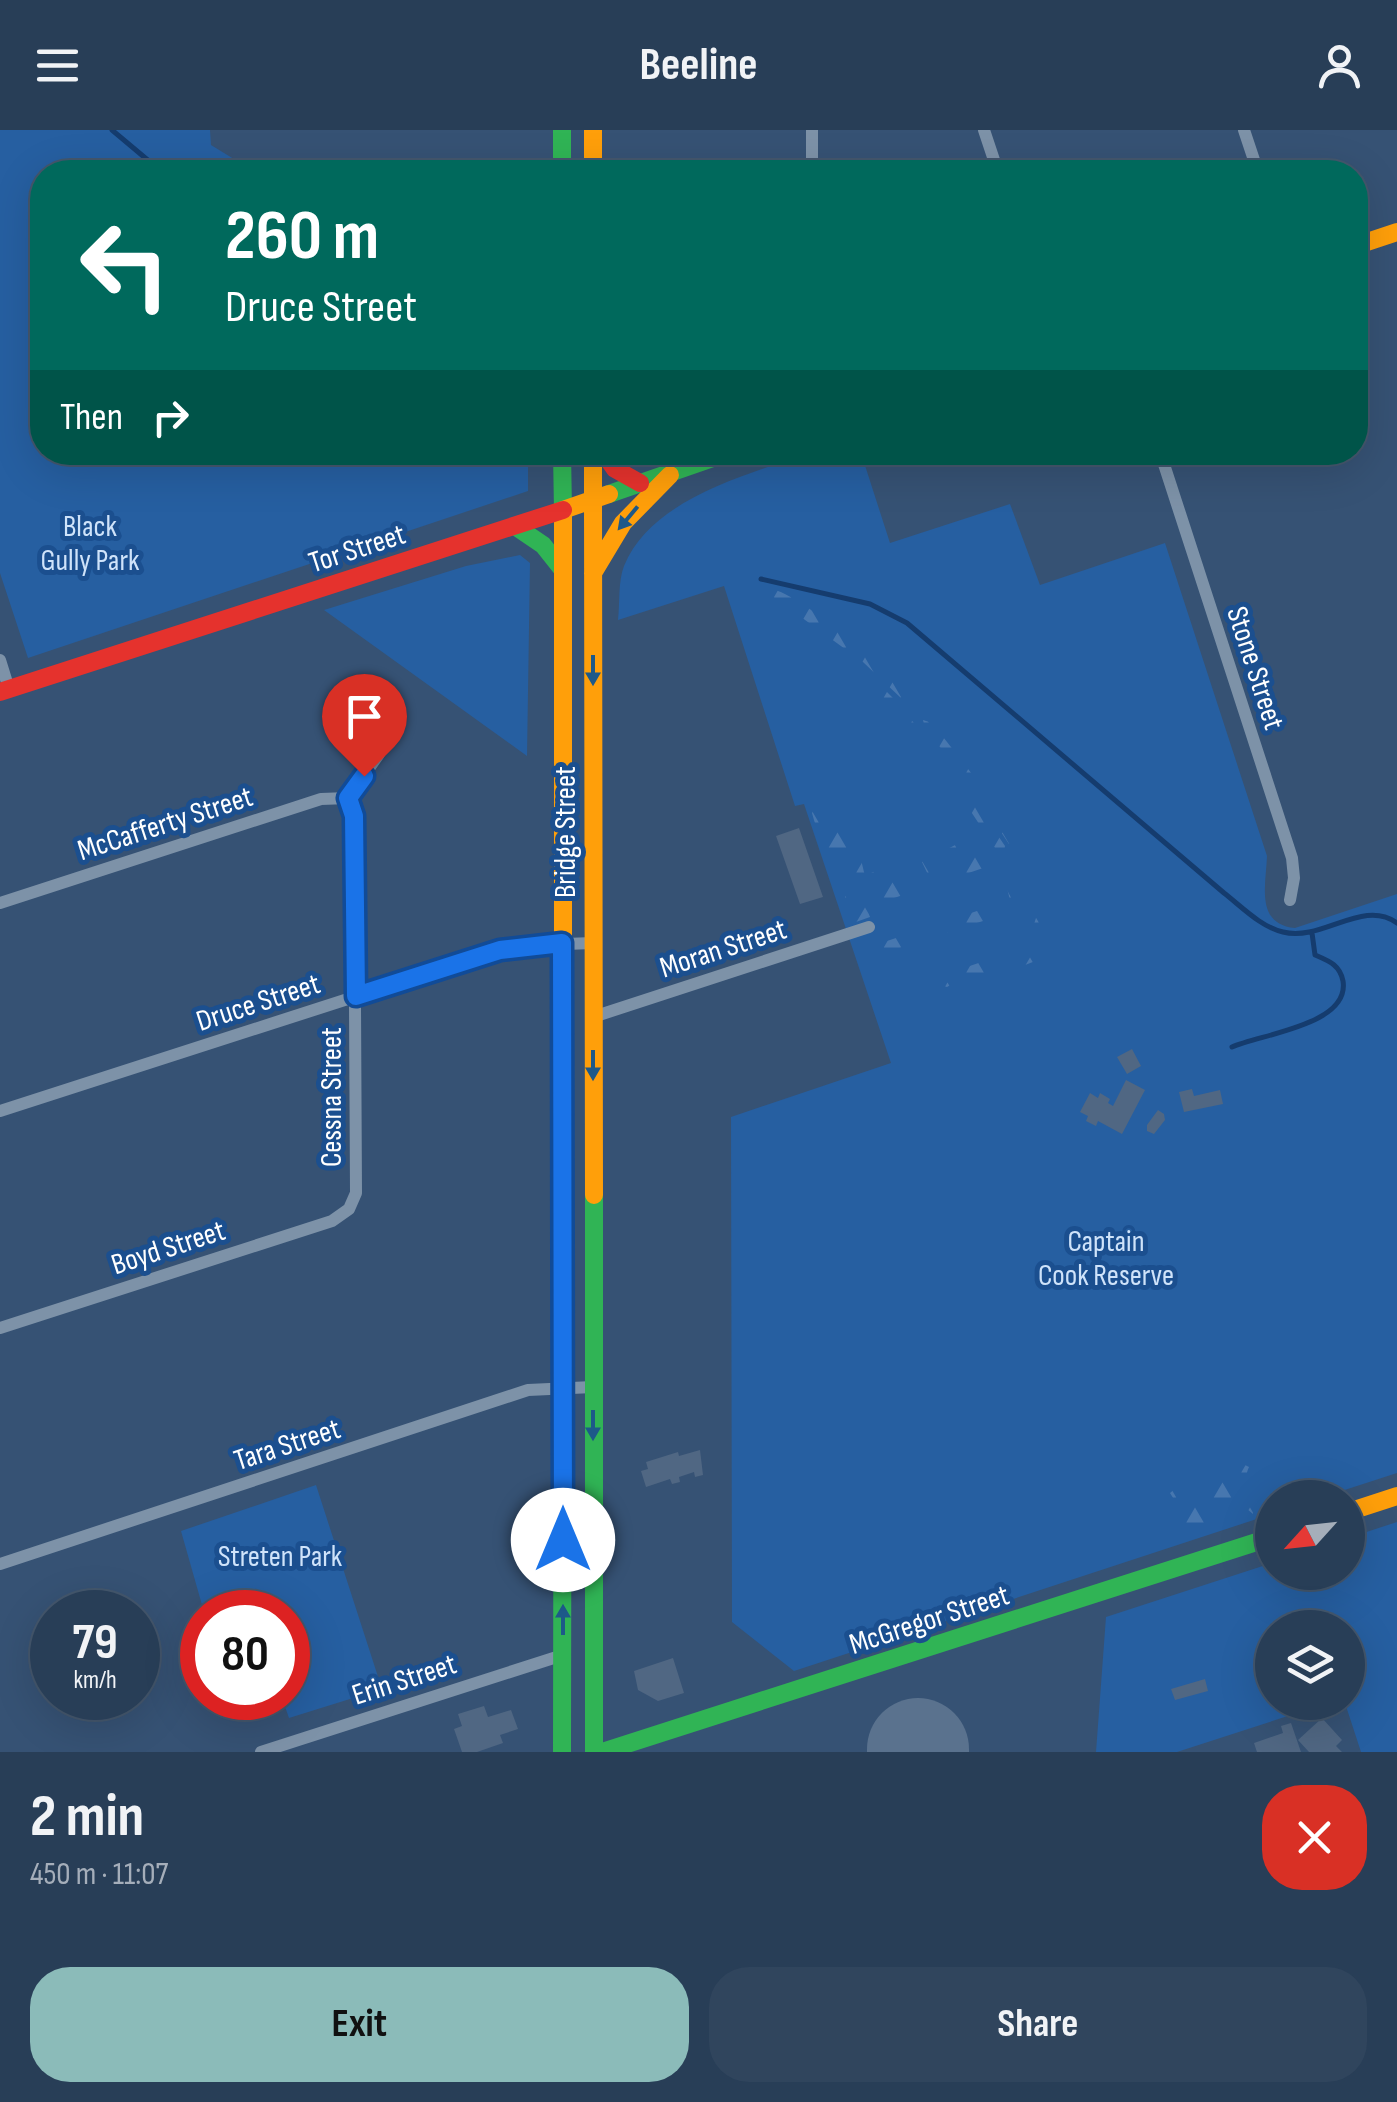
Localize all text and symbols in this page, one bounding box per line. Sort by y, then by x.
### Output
icon: menu [30,38,85,93]
text: Beeline [640,38,757,93]
icon: person [1312,38,1367,93]
text: 260 m [225,195,379,279]
icon: left [60,200,190,330]
text: Druce Street [225,280,417,335]
icon: right [143,390,198,445]
text: Then [60,395,123,440]
one-way arrow [618,506,639,531]
park label: Black Gully Park [41,509,140,579]
street label: Tor Street [305,516,410,581]
street label: Stone Street [1218,602,1292,734]
one-way arrow [585,655,601,687]
pin [322,674,407,777]
icon: arrive [337,689,392,744]
street label: Bridge Street [548,766,584,898]
street label: McCafferty Street [73,779,257,869]
street label: Moran Street [656,912,791,986]
street label: Druce Street [192,966,325,1040]
street label: Cessna Street [314,1027,350,1167]
one-way arrow [585,1050,601,1082]
street label: Boyd Street [107,1213,230,1283]
park label: Captain Cook Reserve [1038,1224,1174,1294]
one-way arrow [584,1410,600,1442]
street label: Tara Street [230,1411,345,1479]
north arrow [1255,1480,1365,1590]
map controls [1255,1480,1365,1720]
position arrow [511,1488,615,1592]
park label: Streten Park [218,1539,343,1575]
street label: McGregor Street [845,1577,1014,1663]
speed limit sign: 80 [180,1590,310,1720]
one-way arrow [555,1603,571,1635]
button: layers [1255,1610,1365,1720]
text: 79 [72,1613,118,1673]
street label: Erin Street [348,1646,461,1714]
text: km/h [73,1665,117,1696]
text: 2 min [30,1781,144,1853]
button: close [1262,1785,1367,1890]
text: 450 m · 11:07 [30,1855,168,1894]
button: Exit [30,1967,689,2082]
button: Share [709,1967,1367,2082]

